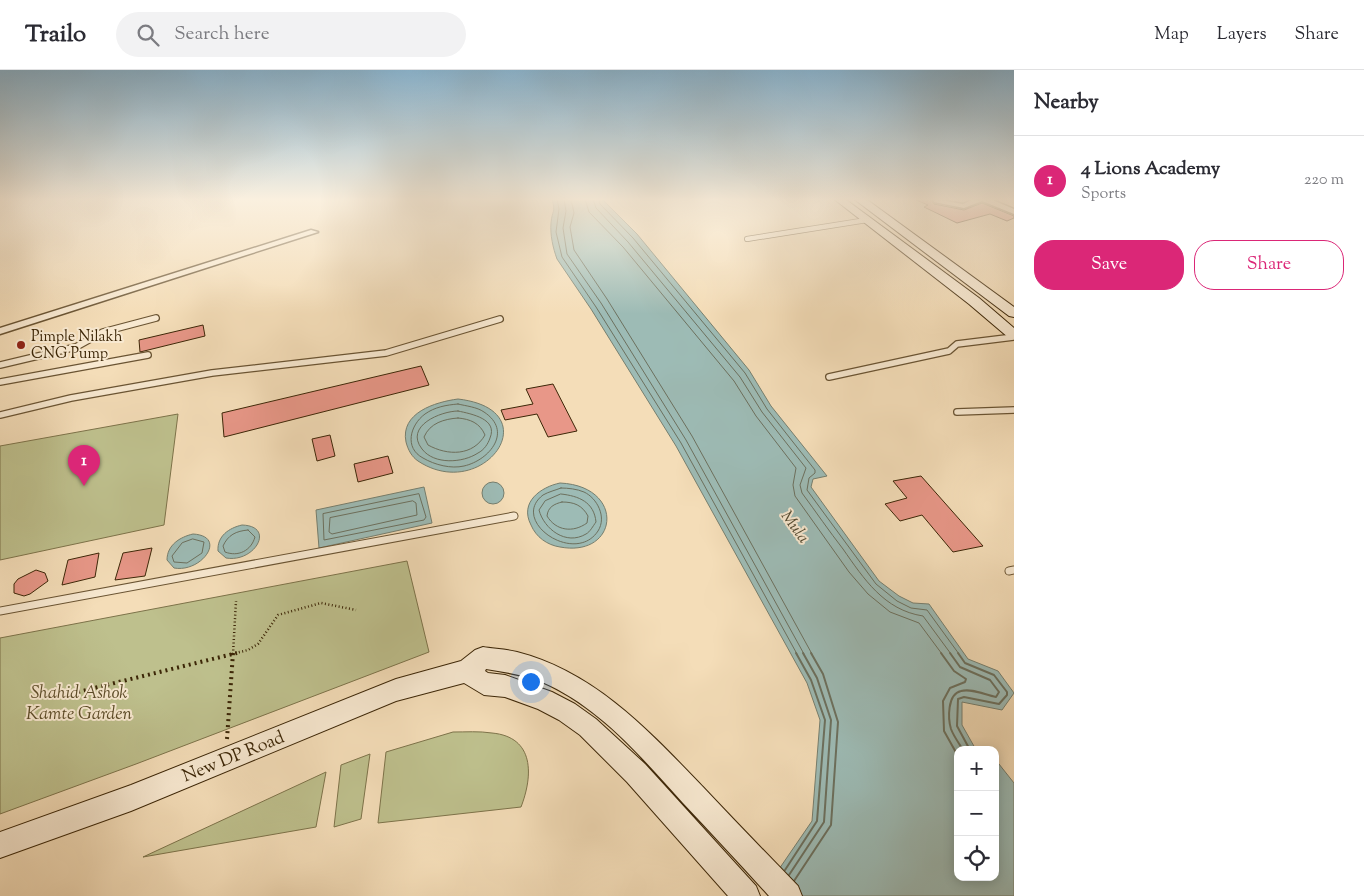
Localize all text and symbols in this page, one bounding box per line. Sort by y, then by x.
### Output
search box [116,12,466,57]
text: Trailo [25,18,86,52]
icon: search [134,21,162,49]
text: Search here [174,21,270,48]
text: Map [1154,22,1189,48]
text: Layers [1217,22,1267,48]
text: Share [1295,22,1339,48]
text: Nearby [1034,88,1099,118]
text: 4 Lions Academy [1081,156,1220,183]
text: 1 [1047,169,1053,192]
text: 220 m [1304,169,1344,192]
text: Sports [1081,183,1126,206]
button: Save [1034,240,1184,290]
button: Share [1194,240,1344,290]
place label: Pimple Nilakh CNG Pump [31,327,123,365]
marker: Pimple Nilakh CNG Pump [15,339,27,351]
pin: 1 [68,445,100,486]
water label: Mula [774,506,814,549]
your location [518,669,544,695]
park label: Shahid Ashok Kamte Garden [26,681,132,728]
street label: New DP Road [179,726,289,790]
map controls [954,746,999,881]
button: + [954,746,999,791]
button: − [954,791,999,836]
button: locate [954,836,999,881]

